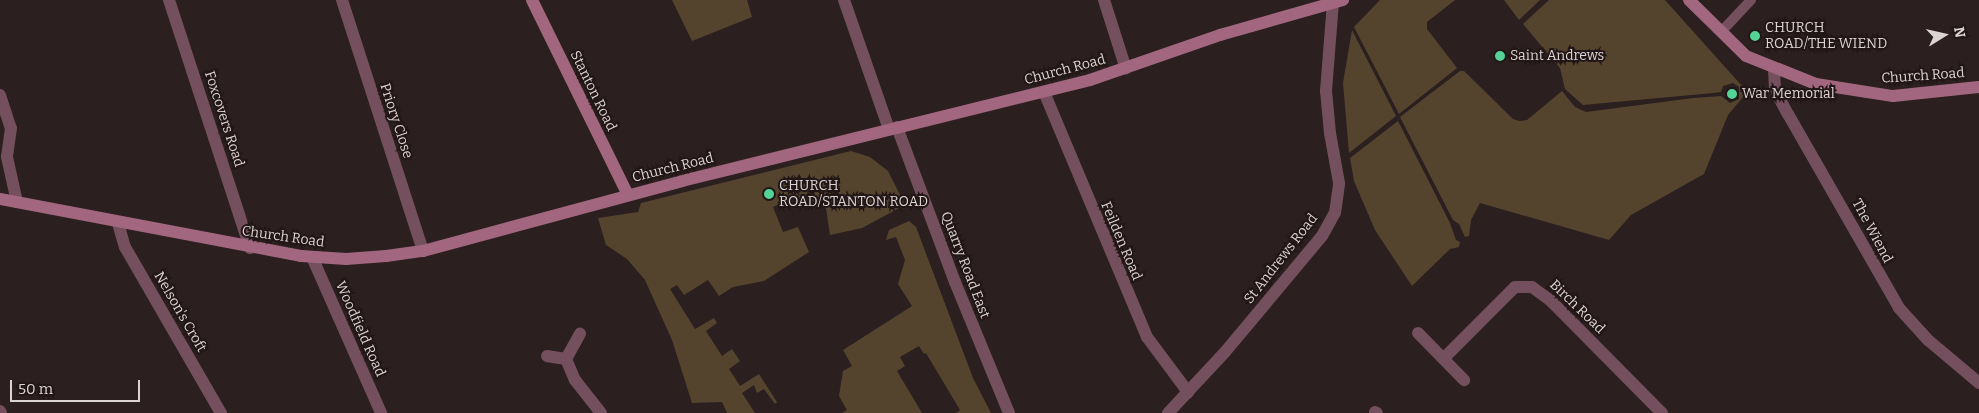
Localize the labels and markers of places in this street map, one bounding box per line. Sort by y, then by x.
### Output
place label: CHURCH ROAD/THE WIEND [1765,20,1887,52]
marker: CHURCH ROAD/THE WIEND [1749,30,1761,42]
place label: Saint Andrews [1510,48,1604,64]
marker: Saint Andrews [1494,50,1506,62]
place label: War Memorial [1742,86,1835,102]
marker: War Memorial [1726,88,1738,100]
place label: CHURCH ROAD/STANTON ROAD [779,178,928,210]
marker: CHURCH ROAD/STANTON ROAD [763,188,775,200]

